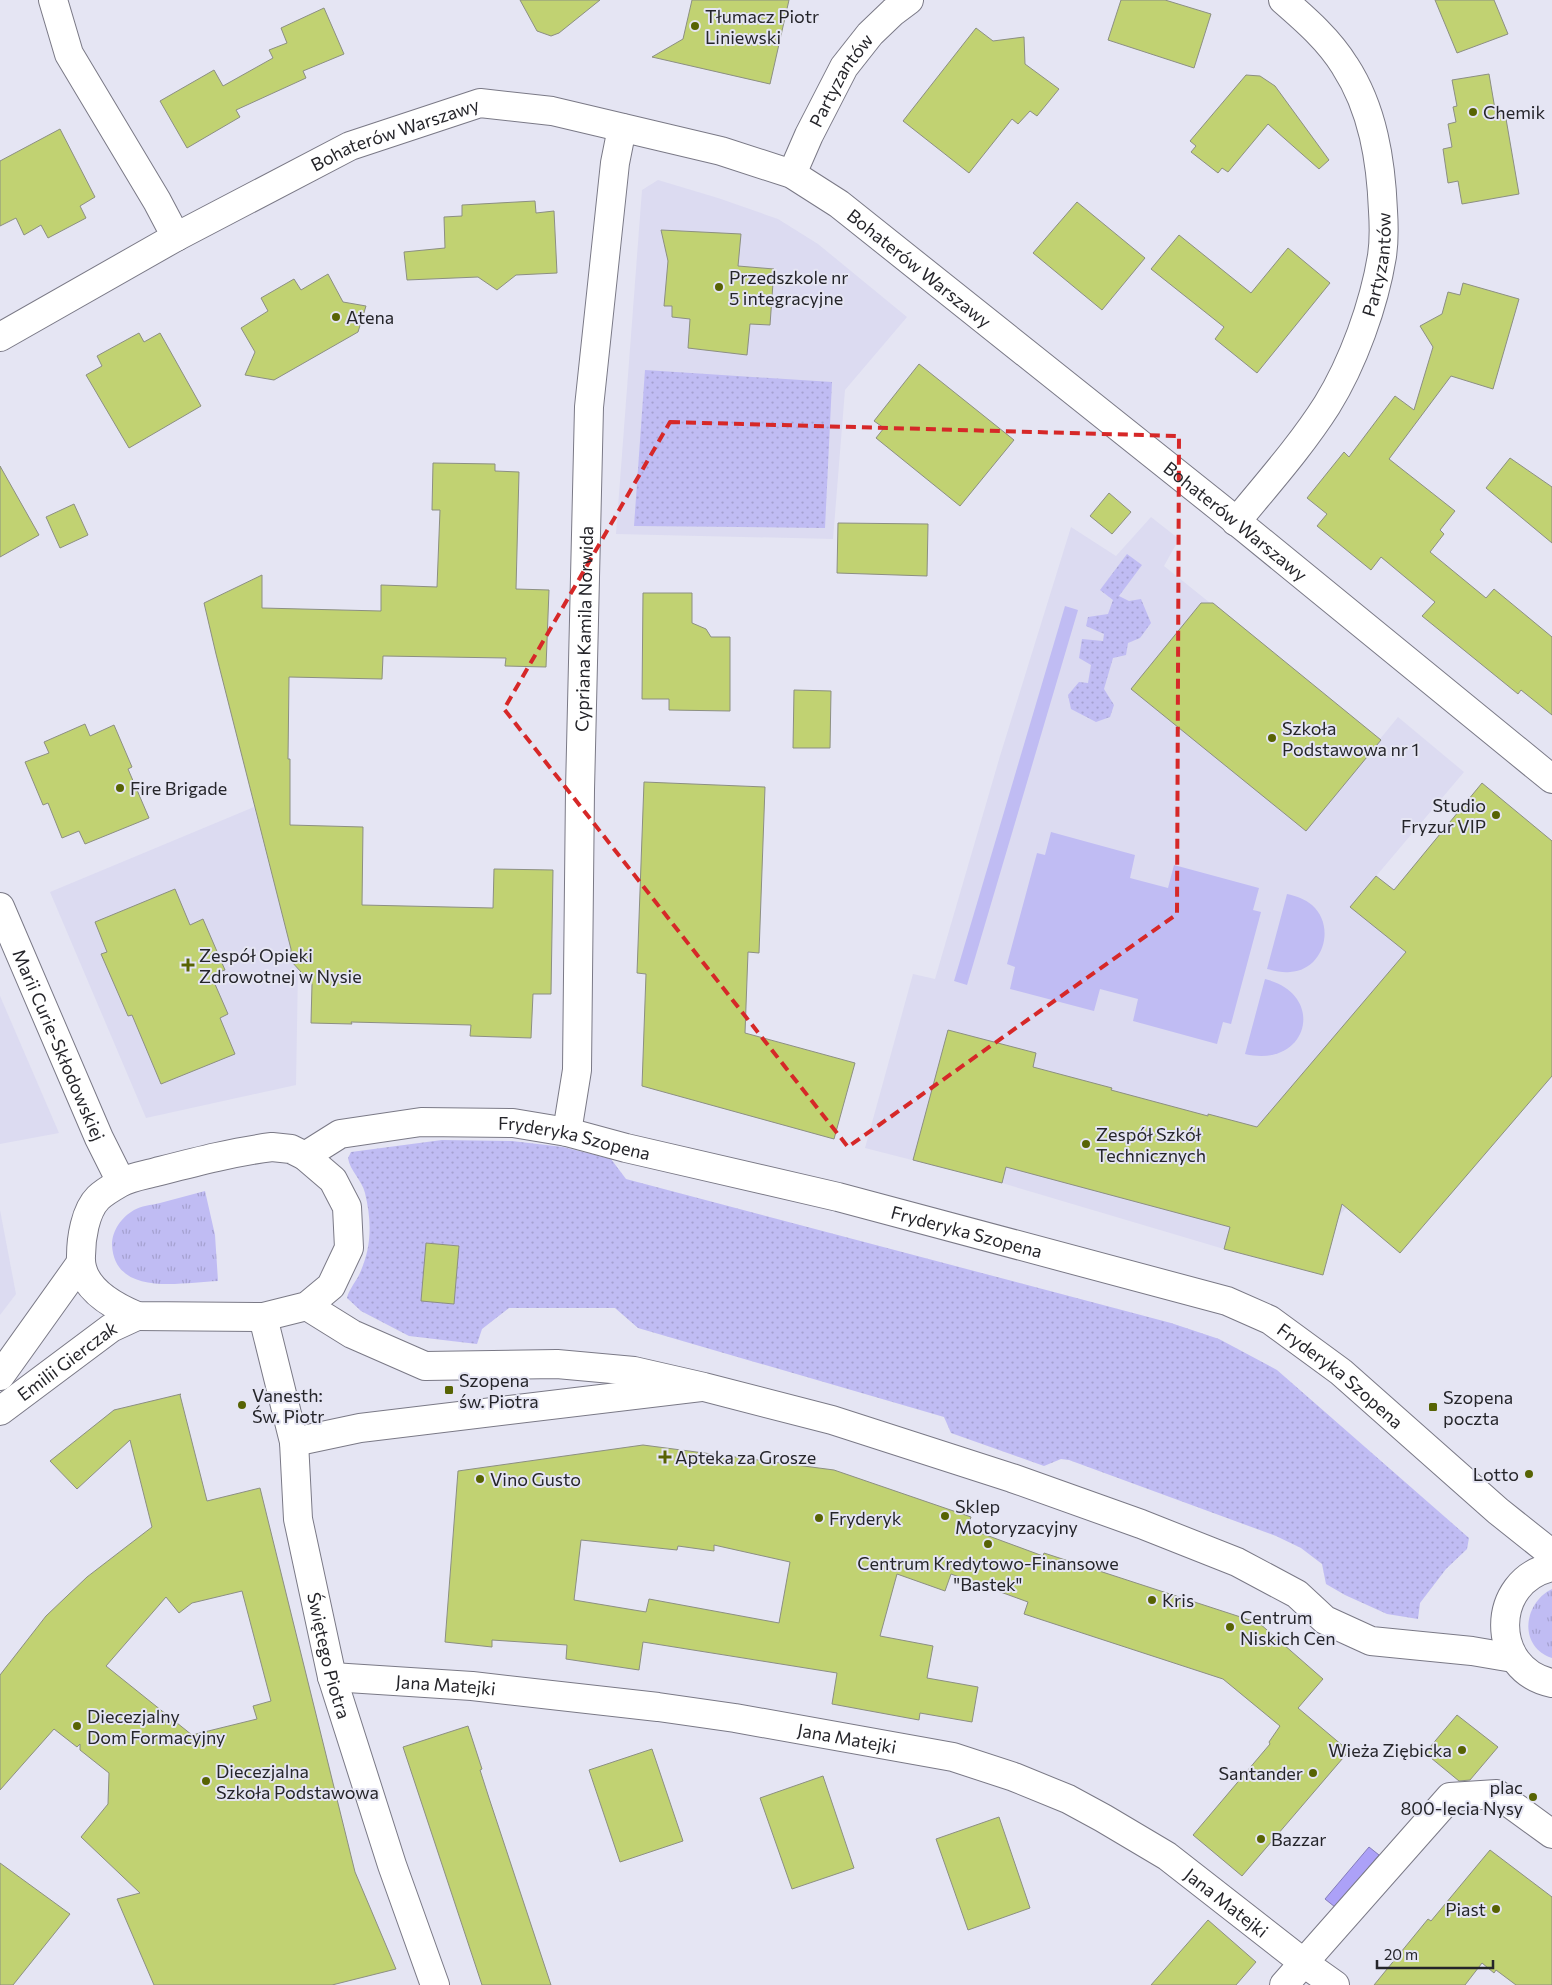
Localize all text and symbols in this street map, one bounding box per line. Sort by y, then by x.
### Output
place label: Tłumacz Piotr Liniewski [705,5,819,48]
marker: Tłumacz Piotr Liniewski [689,20,701,32]
street label: Partyzantów [804,29,877,130]
street label: Bohaterów Warszawy [307,93,482,176]
place label: Chemik [1483,101,1545,123]
marker: Chemik [1467,106,1479,118]
street label: Bohaterów Warszawy [843,204,996,332]
street label: Partyzantów [1357,212,1395,319]
place label: Przedszkole nr 5 integracyjne [729,266,849,309]
marker: Przedszkole nr 5 integracyjne [713,281,725,293]
place label: Atena [346,306,394,328]
marker: Atena [330,311,342,323]
street label: Bohaterów Warszawy [1160,457,1312,586]
street label: Cypriana Kamila Norwida [570,526,597,732]
place label: Szkoła Podstawowa nr 1 [1282,717,1419,760]
marker: Szkoła Podstawowa nr 1 [1266,732,1278,744]
place label: Fire Brigade [130,777,227,799]
marker: Fire Brigade [114,782,126,794]
place label: Studio Fryzur VIP [1401,794,1486,837]
marker: Studio Fryzur VIP [1490,809,1502,821]
place label: Zespół Opieki Zdrowotnej w Nysie [199,944,362,987]
street label: Marii Curie-Skłodowskiej [8,946,110,1144]
marker: Zespół Opieki Zdrowotnej w Nysie [181,958,195,972]
street label: Fryderyka Szopena [498,1112,653,1164]
place label: Zespół Szkół Technicznych [1096,1123,1206,1166]
marker: Zespół Szkół Technicznych [1080,1138,1092,1150]
street label: Fryderyka Szopena [889,1201,1045,1262]
street label: Emilii Gierczak [13,1316,121,1405]
street label: Fryderyka Szopena [1273,1318,1408,1433]
place label: Szopena św. Piotra [459,1369,539,1412]
place label: Vanesth: Św. Piotr [252,1384,325,1427]
marker: Szopena św. Piotra [443,1384,455,1396]
place label: Szopena poczta [1443,1386,1513,1429]
marker: Vanesth: Św. Piotr [236,1399,248,1411]
marker: Szopena poczta [1427,1401,1439,1413]
place label: Apteka za Grosze [675,1446,816,1468]
marker: Apteka za Grosze [659,1451,671,1463]
place label: Lotto [1473,1463,1519,1485]
place label: Vino Gusto [490,1468,581,1490]
marker: Lotto [1523,1468,1535,1480]
marker: Vino Gusto [474,1473,486,1485]
place label: Sklep Motoryzacyjny [955,1495,1078,1538]
place label: Fryderyk [829,1507,902,1529]
marker: Sklep Motoryzacyjny [939,1510,951,1522]
marker: Fryderyk [813,1512,825,1524]
marker: Centrum Kredytowo-Finansowe "Bastek" [982,1538,994,1550]
place label: Centrum Kredytowo-Finansowe "Bastek" [857,1552,1119,1595]
place label: Kris [1162,1589,1194,1611]
street label: Świętego Piotra [303,1590,356,1722]
marker: Kris [1146,1594,1158,1606]
place label: Centrum Niskich Cen [1240,1606,1336,1649]
marker: Centrum Niskich Cen [1224,1621,1236,1633]
street label: Jana Matejki [395,1670,497,1700]
place label: Diecezjalny Dom Formacyjny [87,1705,225,1748]
street label: Jana Matejki [796,1718,898,1758]
marker: Diecezjalny Dom Formacyjny [71,1720,83,1732]
place label: Wieża Ziębicka [1328,1739,1452,1761]
marker: Wieża Ziębicka [1456,1744,1468,1756]
place label: Diecezjalna Szkoła Podstawowa [216,1760,379,1803]
place label: Santander [1219,1762,1303,1784]
marker: Santander [1307,1767,1319,1779]
marker: Diecezjalna Szkoła Podstawowa [200,1775,212,1787]
place label: plac 800-lecia Nysy [1400,1776,1523,1819]
marker: plac 800-lecia Nysy [1527,1791,1539,1803]
place label: Bazzar [1271,1828,1327,1850]
marker: Bazzar [1255,1833,1267,1845]
street label: Jana Matejki [1180,1863,1273,1942]
place label: Piast [1445,1898,1486,1920]
marker: Piast [1490,1903,1502,1915]
scale bar [1377,1938,1493,1970]
text: 20 m [1384,1945,1418,1963]

